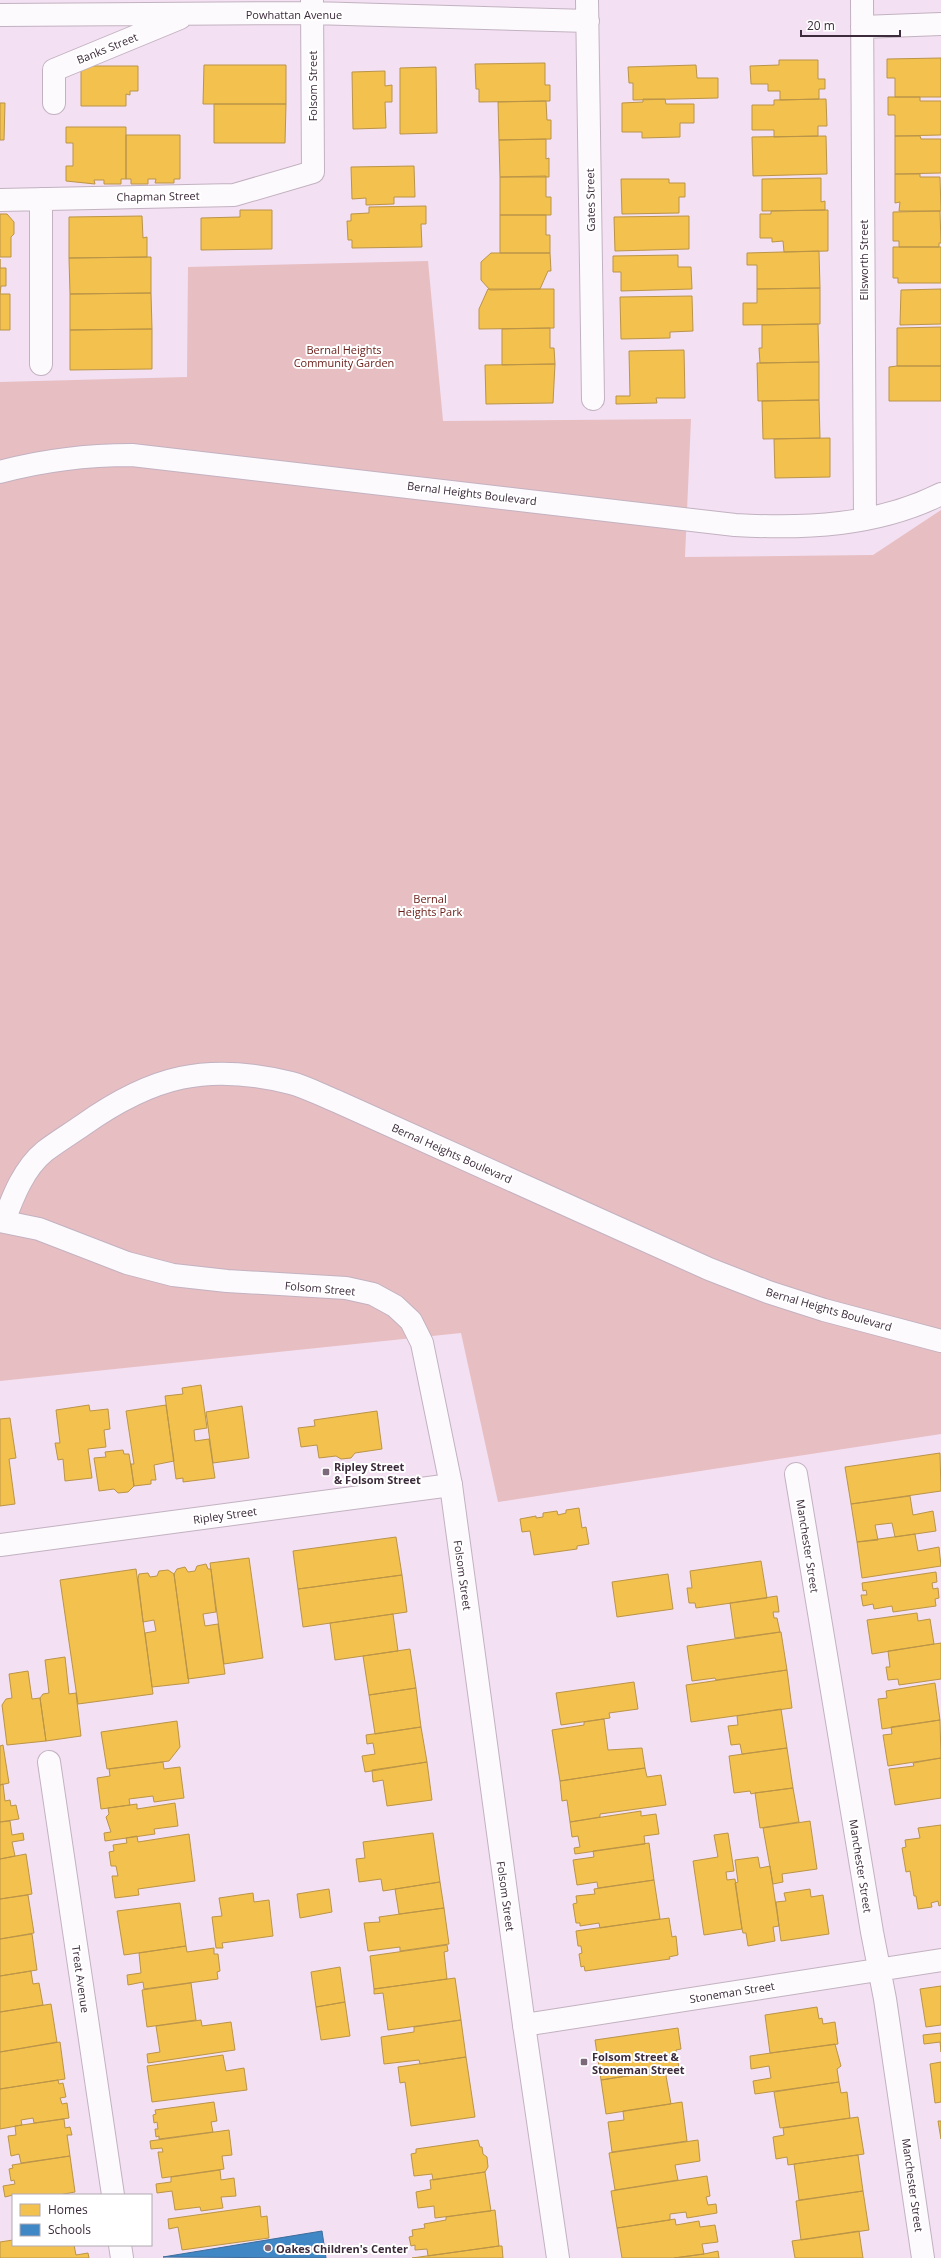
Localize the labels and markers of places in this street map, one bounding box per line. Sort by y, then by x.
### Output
place label: Ripley Street & Folsom Street [334,1459,421,1487]
marker: Ripley Street & Folsom Street [321,1467,331,1477]
place label: Folsom Street & Stoneman Street [592,2049,685,2077]
marker: Folsom Street & Stoneman Street [579,2057,589,2067]
place label: Oakes Children's Center [276,2241,408,2256]
marker: Oakes Children's Center [263,2243,273,2253]

